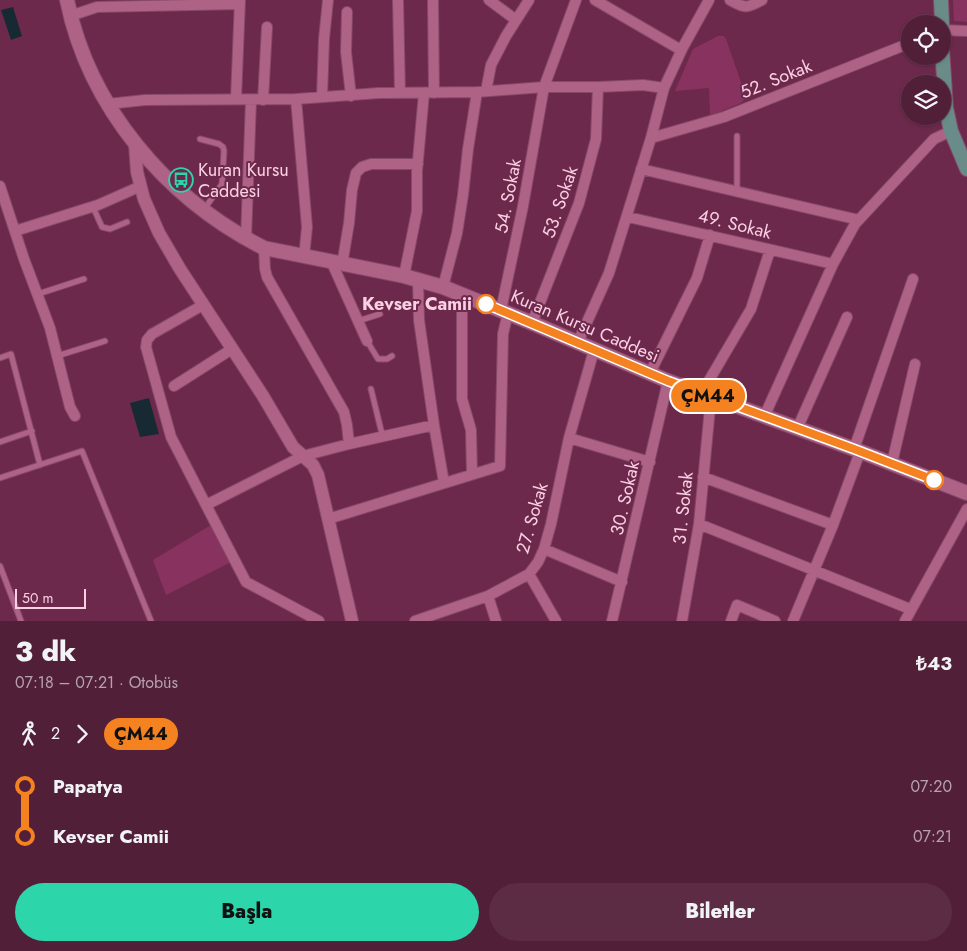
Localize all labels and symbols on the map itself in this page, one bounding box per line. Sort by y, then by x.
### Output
street label: 52. Sokak [736,53,816,105]
street label: 54. Sokak [488,156,528,236]
place label: Kuran Kursu Caddesi [198,157,289,204]
street label: 53. Sokak [536,162,584,242]
bus stop icon: Kuran Kursu Caddesi [168,167,194,193]
street label: 49. Sokak [696,202,774,246]
street label: Kuran Kursu Caddesi [507,283,663,369]
place label: Kevser Camii [362,291,472,317]
marker: Kevser Camii [476,294,496,314]
line badge: ÇM44 [673,380,743,412]
street label: 30. Sokak [604,458,646,538]
street label: 31. Sokak [666,470,700,546]
unlabelled marker [924,470,944,490]
street label: 27. Sokak [509,479,555,557]
scale bar [15,586,86,609]

